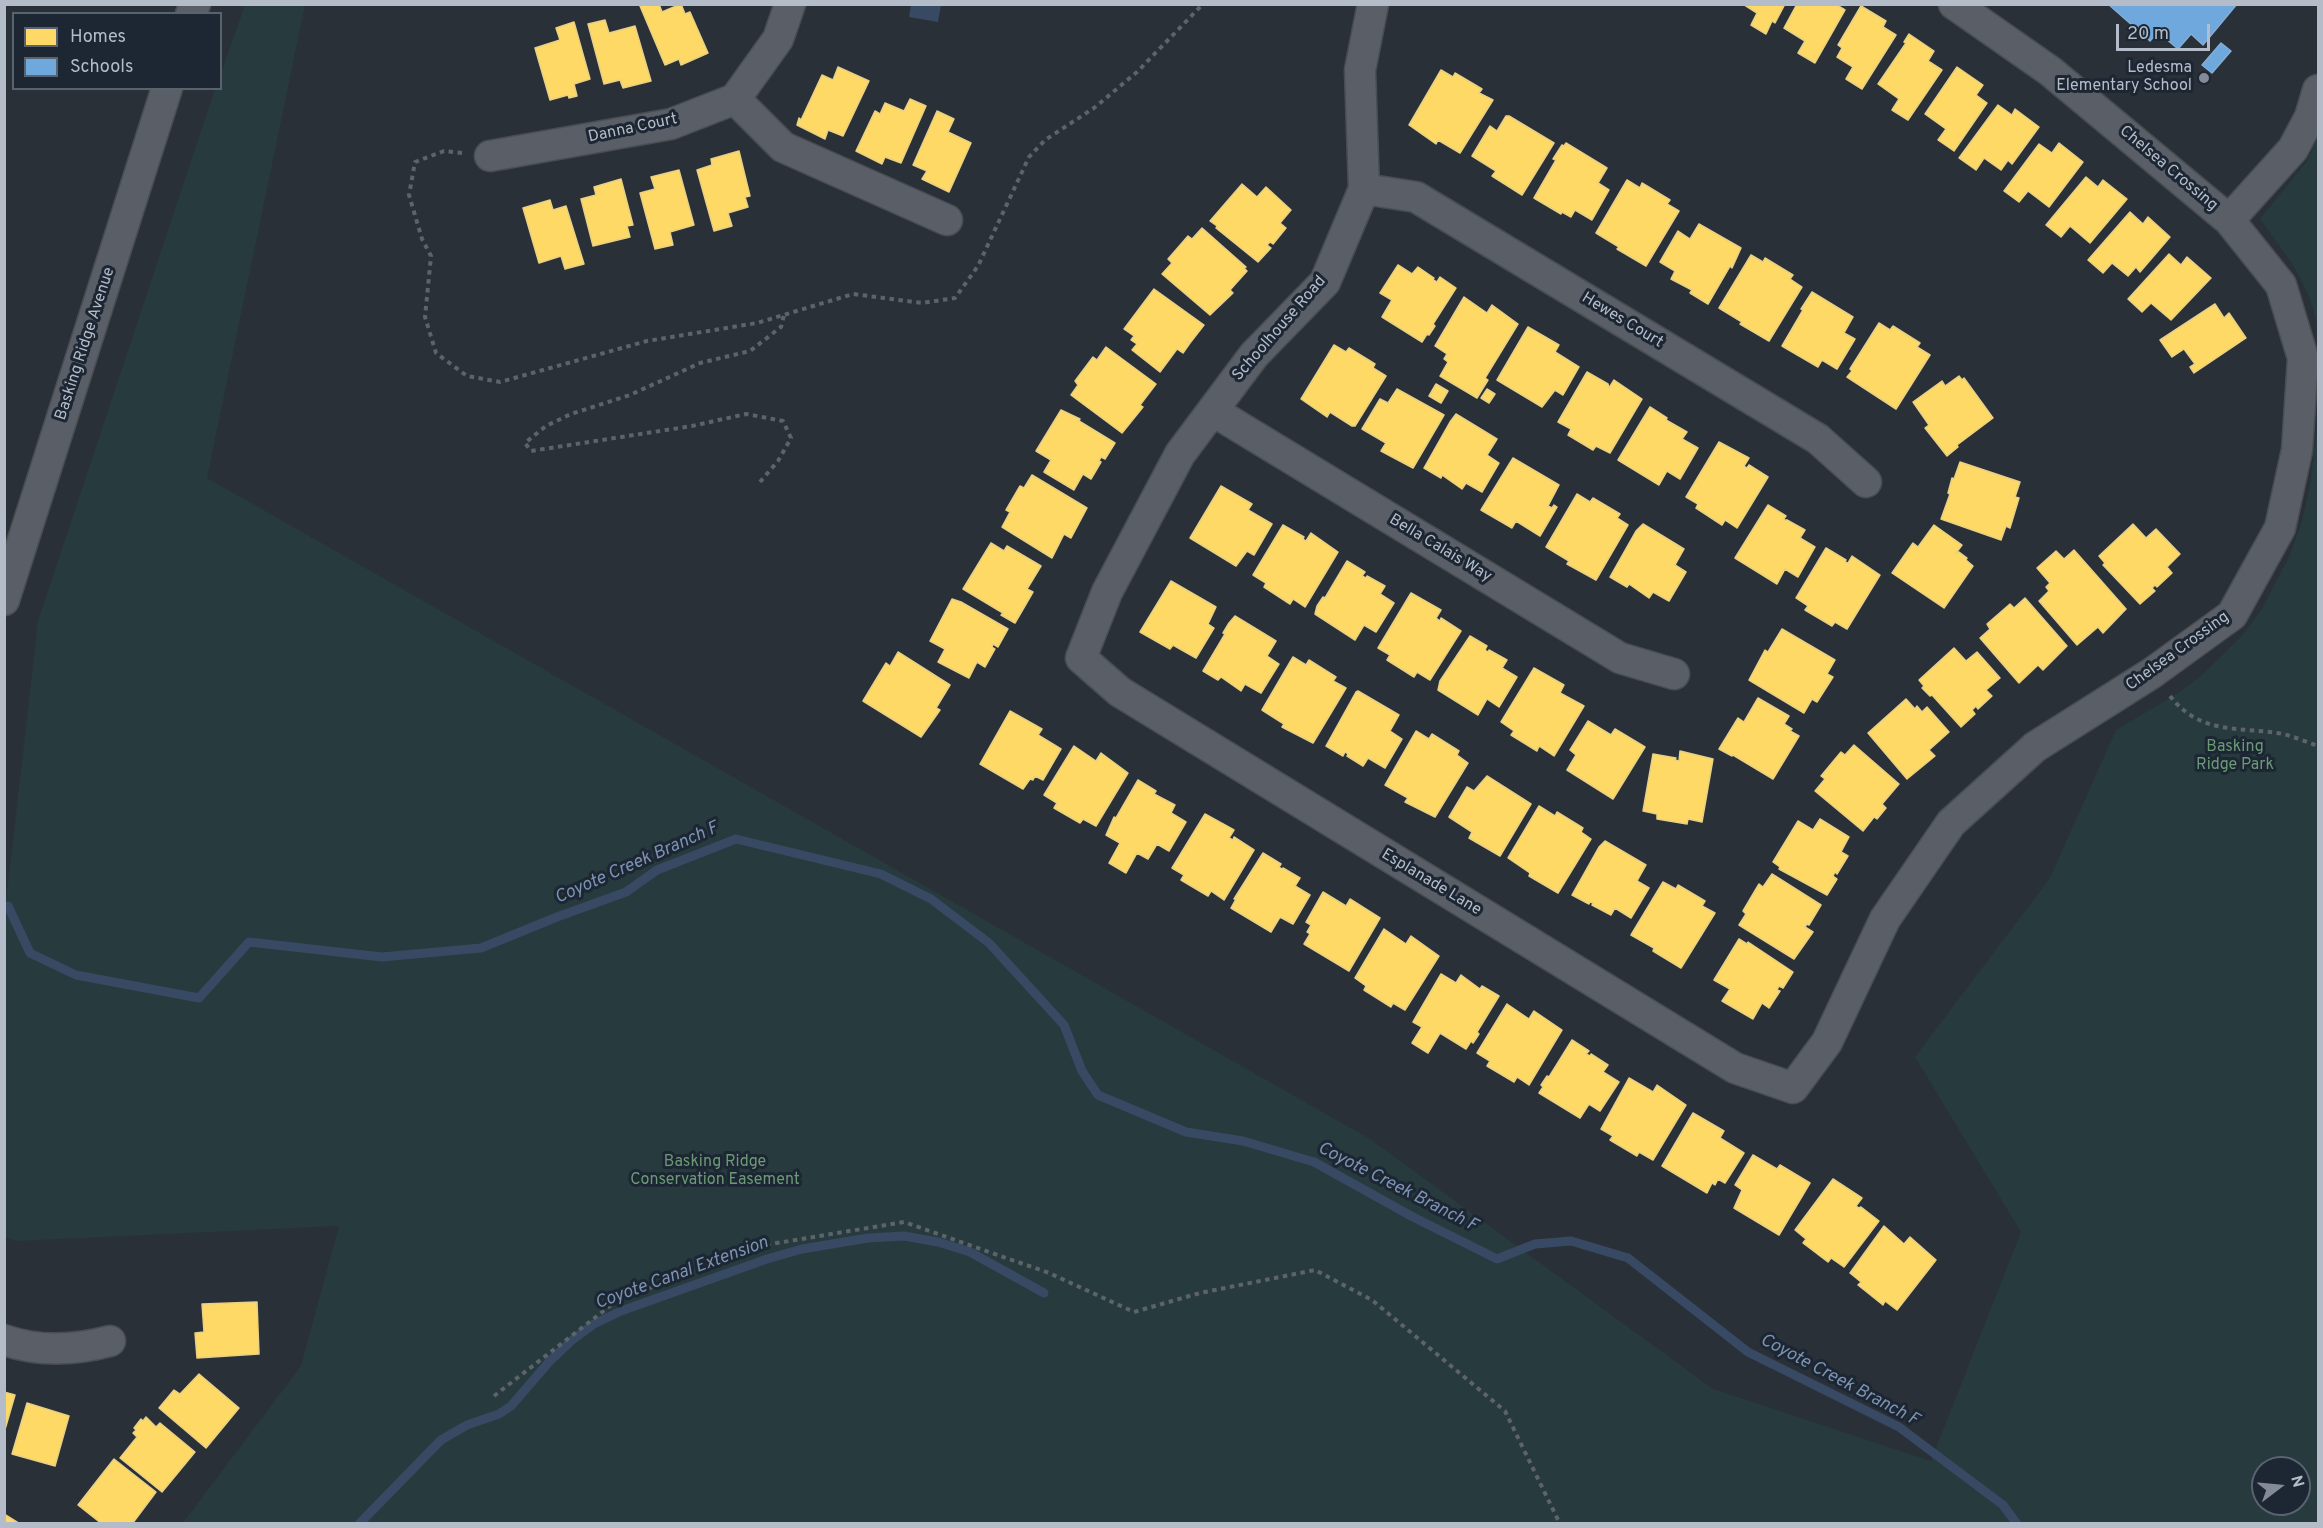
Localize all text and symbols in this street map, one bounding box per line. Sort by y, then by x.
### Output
legend [12,12,222,90]
scale bar [2119,12,2214,50]
text: 20 m [2127,23,2169,46]
text: Homes [70,26,126,49]
text: Schools [70,56,133,79]
place label: Ledesma Elementary School [2056,59,2192,97]
marker: Ledesma Elementary School [2197,71,2211,85]
street label: Danna Court [587,110,679,148]
street label: Chelsea Crossing [2115,122,2221,216]
street label: Basking Ridge Avenue [52,265,120,423]
street label: Schoolhouse Road [1229,273,1331,385]
street label: Hewes Court [1578,289,1666,353]
street label: Bella Calais Way [1385,511,1495,587]
street label: Chelsea Crossing [2123,608,2233,696]
park label: Basking Ridge Park [2196,738,2274,776]
water label: Coyote Creek Branch F [552,818,722,910]
street label: Esplanade Lane [1378,846,1484,920]
water label: Coyote Creek Branch F [1313,1138,1481,1238]
park label: Basking Ridge Conservation Easement [630,1153,800,1191]
water label: Coyote Canal Extension [593,1233,771,1315]
water label: Coyote Creek Branch F [1756,1330,1922,1432]
north arrow [2251,1456,2311,1516]
text: N [2285,1473,2308,1490]

